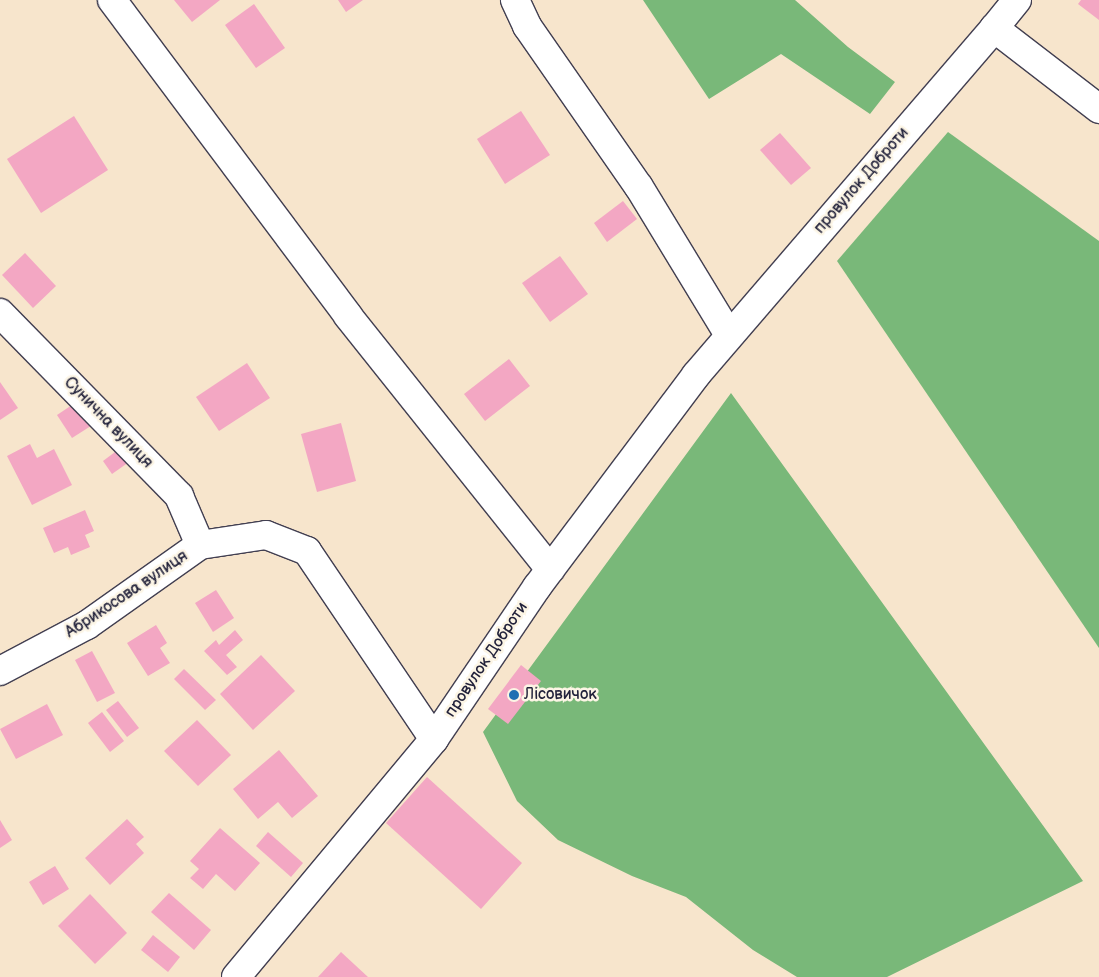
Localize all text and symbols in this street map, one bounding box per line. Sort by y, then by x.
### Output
street label: провулок Доброти [811,124,913,238]
street label: Сунична вулиця [60,373,156,473]
street label: Абрикосова вулиця [62,547,192,643]
street label: провулок Доброти [441,599,533,721]
place label: Лісовичок [524,685,597,705]
marker: Лісовичок [508,689,520,701]

